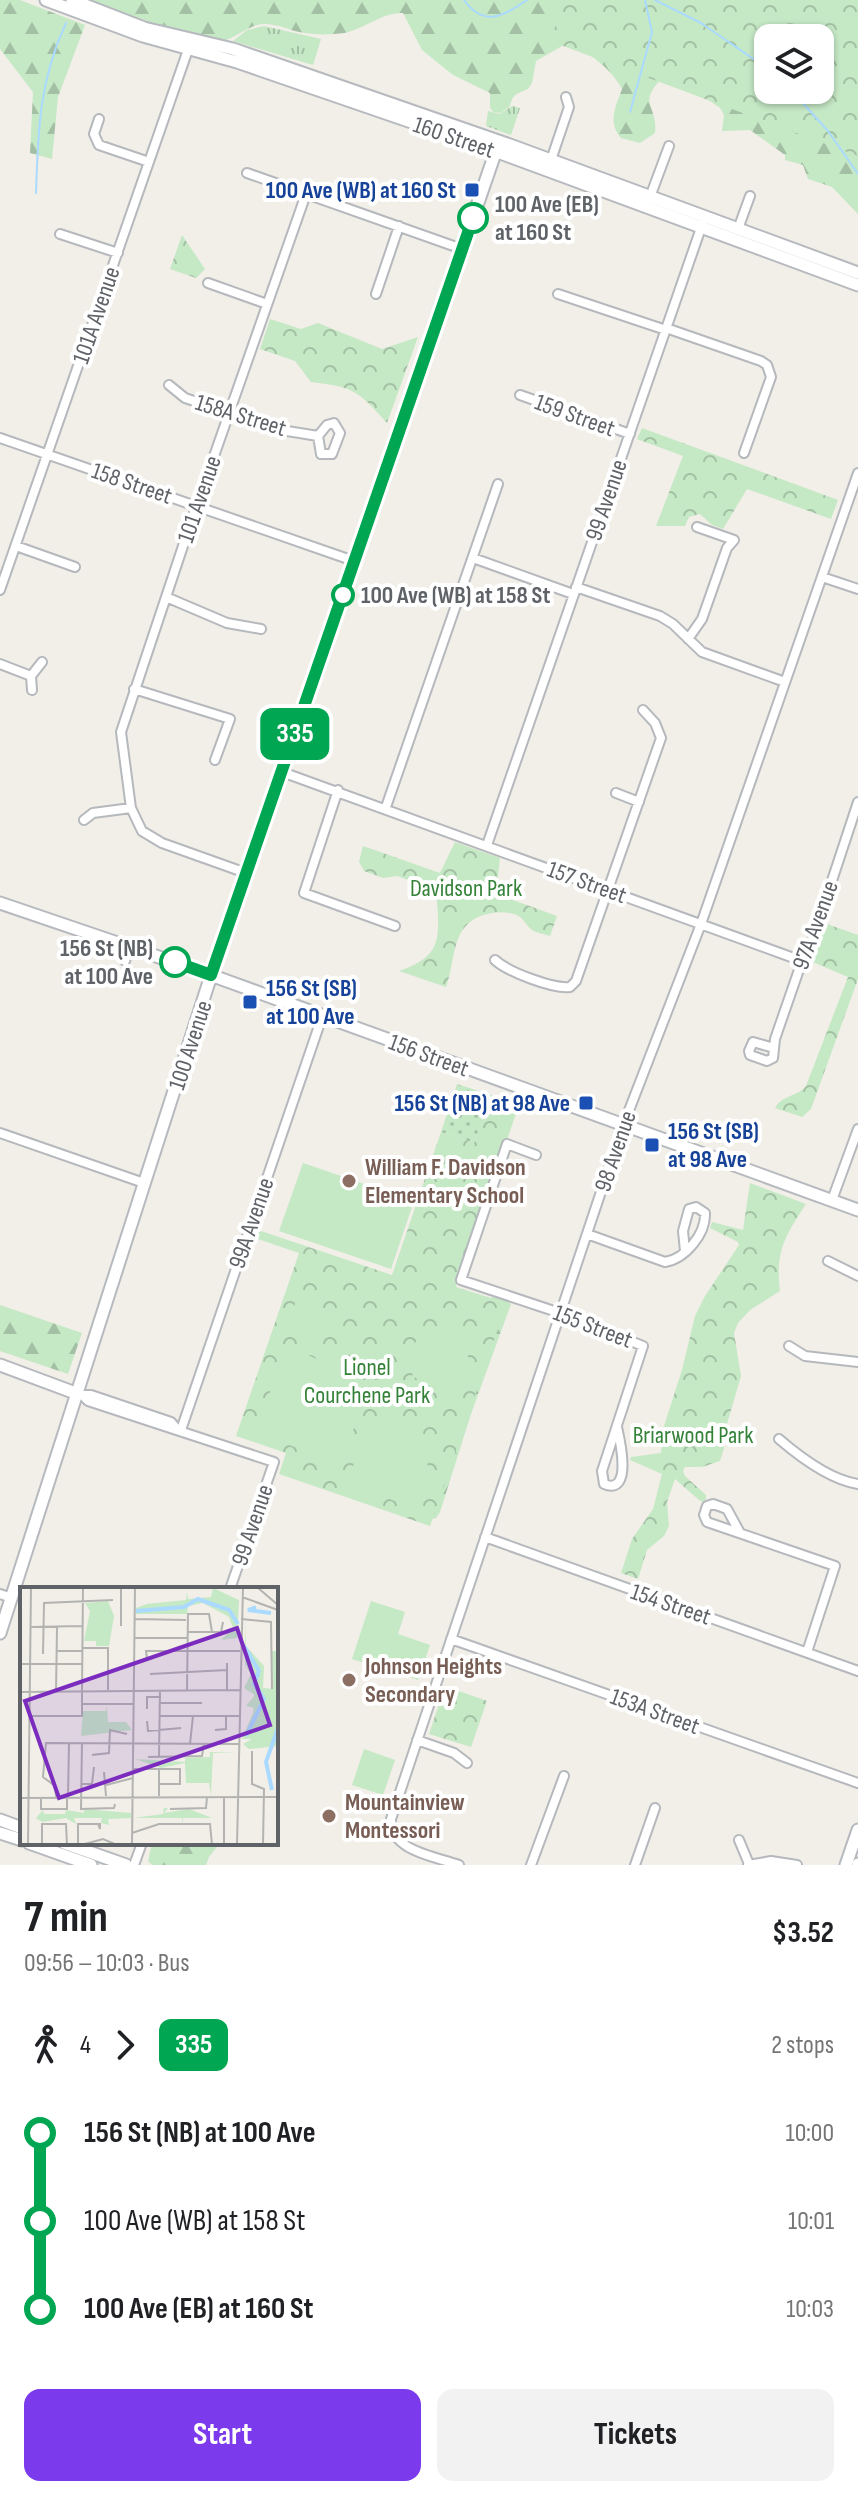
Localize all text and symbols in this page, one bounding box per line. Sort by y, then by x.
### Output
map controls [754,24,834,104]
button: layers [754,24,834,104]
street label: 160 Street [409,110,498,165]
place label: 100 Ave (WB) at 160 St [266,176,456,205]
marker: 100 Ave (WB) at 160 St [463,181,481,199]
place label: 100 Ave (EB) at 160 St [495,190,599,247]
marker: 100 Ave (EB) at 160 St [458,203,488,233]
street label: 101A Avenue [66,263,127,367]
street label: 158A Street [192,388,290,443]
street label: 159 Street [531,388,619,443]
street label: 101 Avenue [171,452,228,546]
street label: 158 Street [88,456,176,511]
street label: 99 Avenue [579,456,634,544]
place label: 100 Ave (WB) at 158 St [361,581,550,610]
marker: 100 Ave (WB) at 158 St [332,584,354,606]
line badge: 335 [249,708,341,760]
text: 335 [276,717,314,750]
street label: 157 Street [543,855,630,910]
park label: Davidson Park [410,874,522,903]
street label: 97A Avenue [786,877,845,974]
place label: 156 St (NB) at 100 Ave [60,934,153,991]
marker: 156 St (NB) at 100 Ave [160,947,190,977]
place label: 156 St (SB) at 100 Ave [266,974,357,1031]
marker: 156 St (SB) at 100 Ave [241,993,259,1011]
street label: 100 Avenue [162,997,219,1094]
street label: 156 Street [385,1028,473,1083]
place label: 156 St (NB) at 98 Ave [394,1089,570,1118]
marker: 156 St (NB) at 98 Ave [577,1094,595,1112]
street label: 98 Avenue [588,1107,643,1195]
place label: 156 St (SB) at 98 Ave [668,1117,759,1174]
marker: 156 St (SB) at 98 Ave [643,1136,661,1154]
place label: William F. Davidson Elementary School [365,1153,526,1210]
marker: William F. Davidson Elementary School [340,1172,358,1190]
street label: 99A Avenue [222,1174,280,1272]
street label: 155 Street [549,1298,636,1355]
park label: Lionel Courchene Park [304,1353,430,1410]
park label: Briarwood Park [633,1421,753,1450]
street label: 99 Avenue [225,1481,280,1569]
street label: 154 Street [627,1577,715,1632]
inset map [20,1587,278,1845]
place label: Johnson Heights Secondary [364,1652,502,1709]
marker: Johnson Heights Secondary [340,1671,358,1689]
street label: 153A Street [606,1682,703,1741]
place label: Mountainview Montessori [345,1788,465,1845]
marker: Mountainview Montessori [320,1807,338,1825]
text: 7 min [24,1891,108,1944]
text: $3.52 [772,1915,834,1951]
text: 09:56 – 10:03 · Bus [24,1948,190,1979]
icon: walk [24,2023,68,2067]
icon: forward [103,2023,147,2067]
text: 335 [175,2028,212,2061]
text: 4 [80,2030,91,2061]
text: 2 stops [771,2030,834,2061]
text: 156 St (NB) at 100 Ave [84,2115,315,2151]
text: 10:00 [786,2118,834,2149]
text: 100 Ave (WB) at 158 St [84,2203,305,2239]
text: 10:01 [788,2206,834,2237]
text: 100 Ave (EB) at 160 St [84,2291,314,2327]
text: 10:03 [786,2294,834,2325]
button: Start [24,2389,421,2481]
button: Tickets [437,2389,834,2481]

